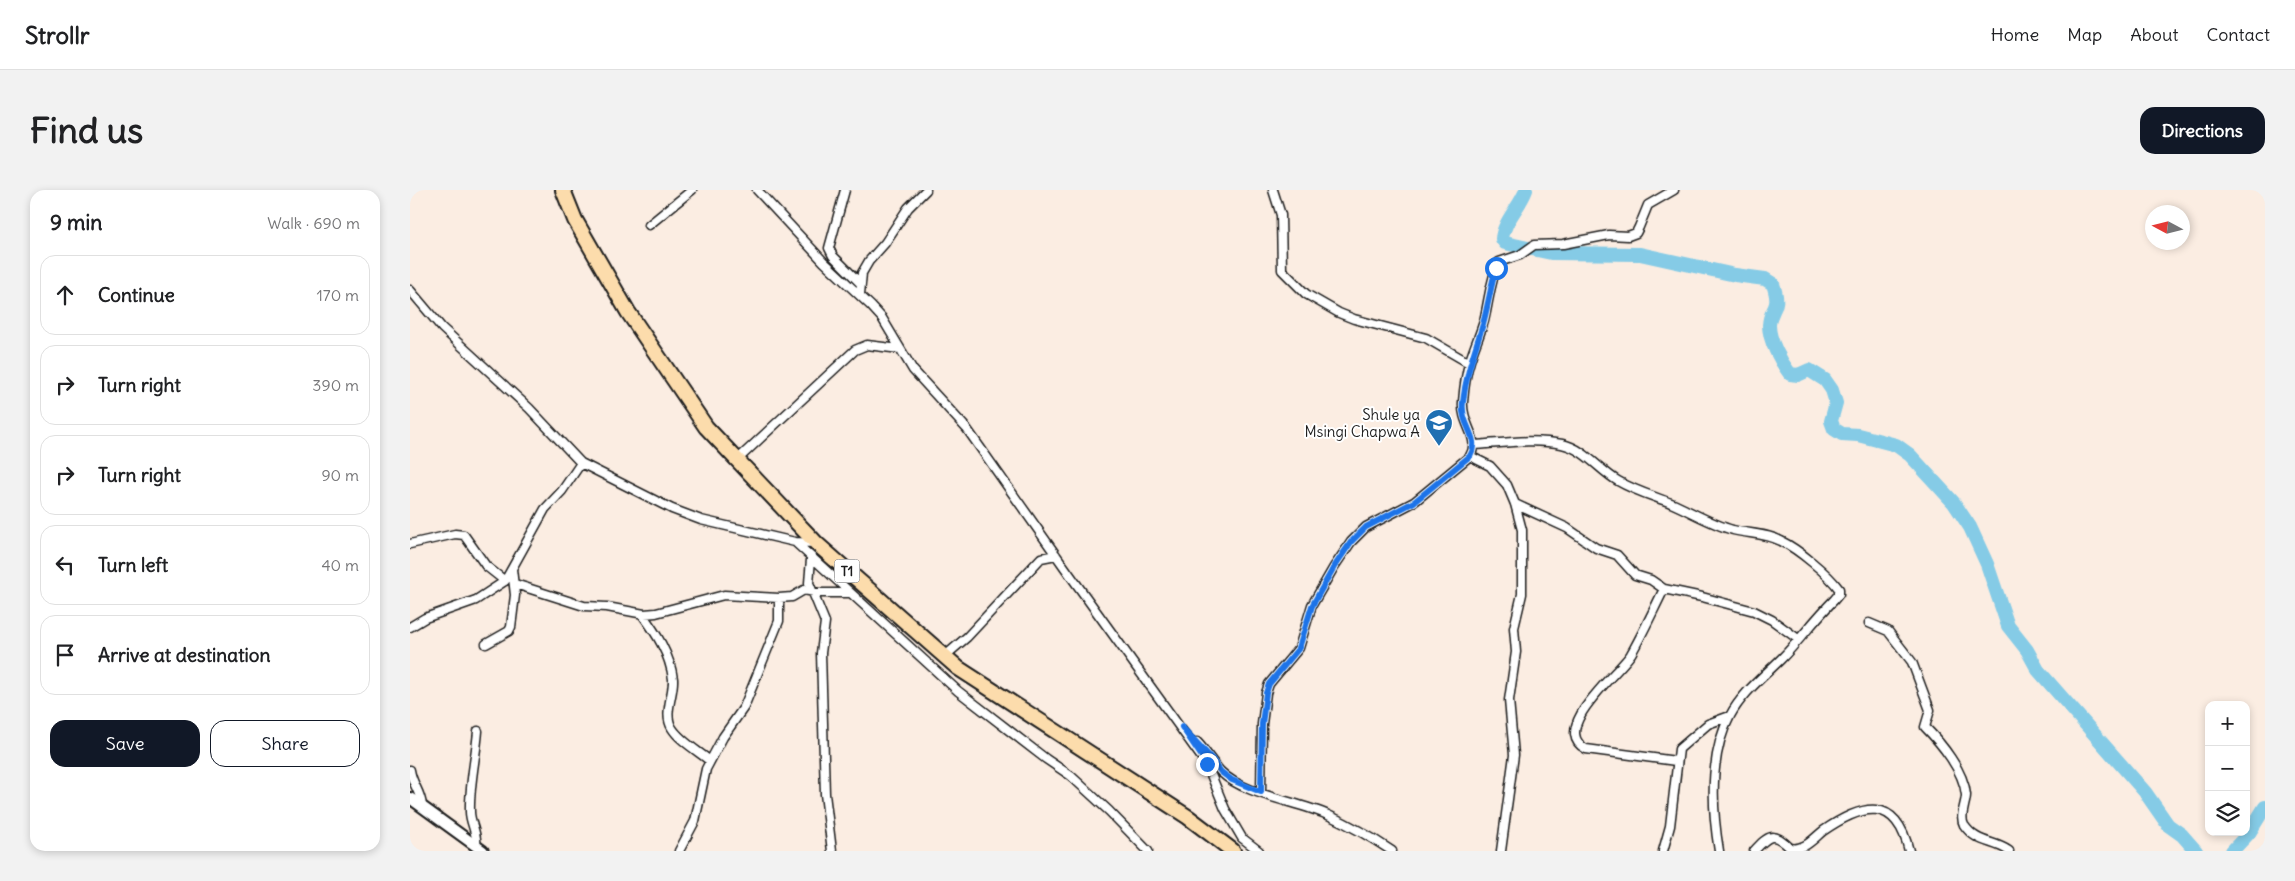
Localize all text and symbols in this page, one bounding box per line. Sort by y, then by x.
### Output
text: Strollr [25,20,90,50]
text: Home [1991,23,2039,46]
text: Map [2067,23,2102,46]
text: About [2130,23,2178,46]
text: Contact [2206,23,2270,46]
button: Directions [2140,107,2265,154]
text: Find us [30,108,143,152]
north arrow [2145,205,2190,250]
text: 9 min [50,209,102,236]
text: Walk · 690 m [267,213,360,233]
route start [1485,257,1508,280]
icon: ahead [51,281,79,309]
text: Continue [98,283,175,307]
text: 170 m [316,285,359,305]
icon: right [51,371,79,399]
text: Turn right [98,373,181,397]
text: 390 m [312,375,359,395]
place label: Shule ya Msingi Chapwa A [1305,405,1420,441]
school or university icon: Shule ya Msingi Chapwa A [1424,408,1454,447]
icon: right [51,461,79,489]
text: Turn right [98,463,181,487]
text: 90 m [321,465,359,485]
icon: left [51,551,79,579]
text: Turn left [98,553,168,577]
text: 40 m [321,555,359,575]
road number: T1 [834,560,860,582]
icon: arrive [51,641,79,669]
text: Arrive at destination [98,643,271,667]
map controls [2205,701,2250,836]
button: + [2205,701,2250,746]
button: Save [50,720,200,767]
button: Share [210,720,360,767]
button: − [2205,746,2250,791]
route end [1196,753,1219,776]
button: layers [2205,791,2250,836]

